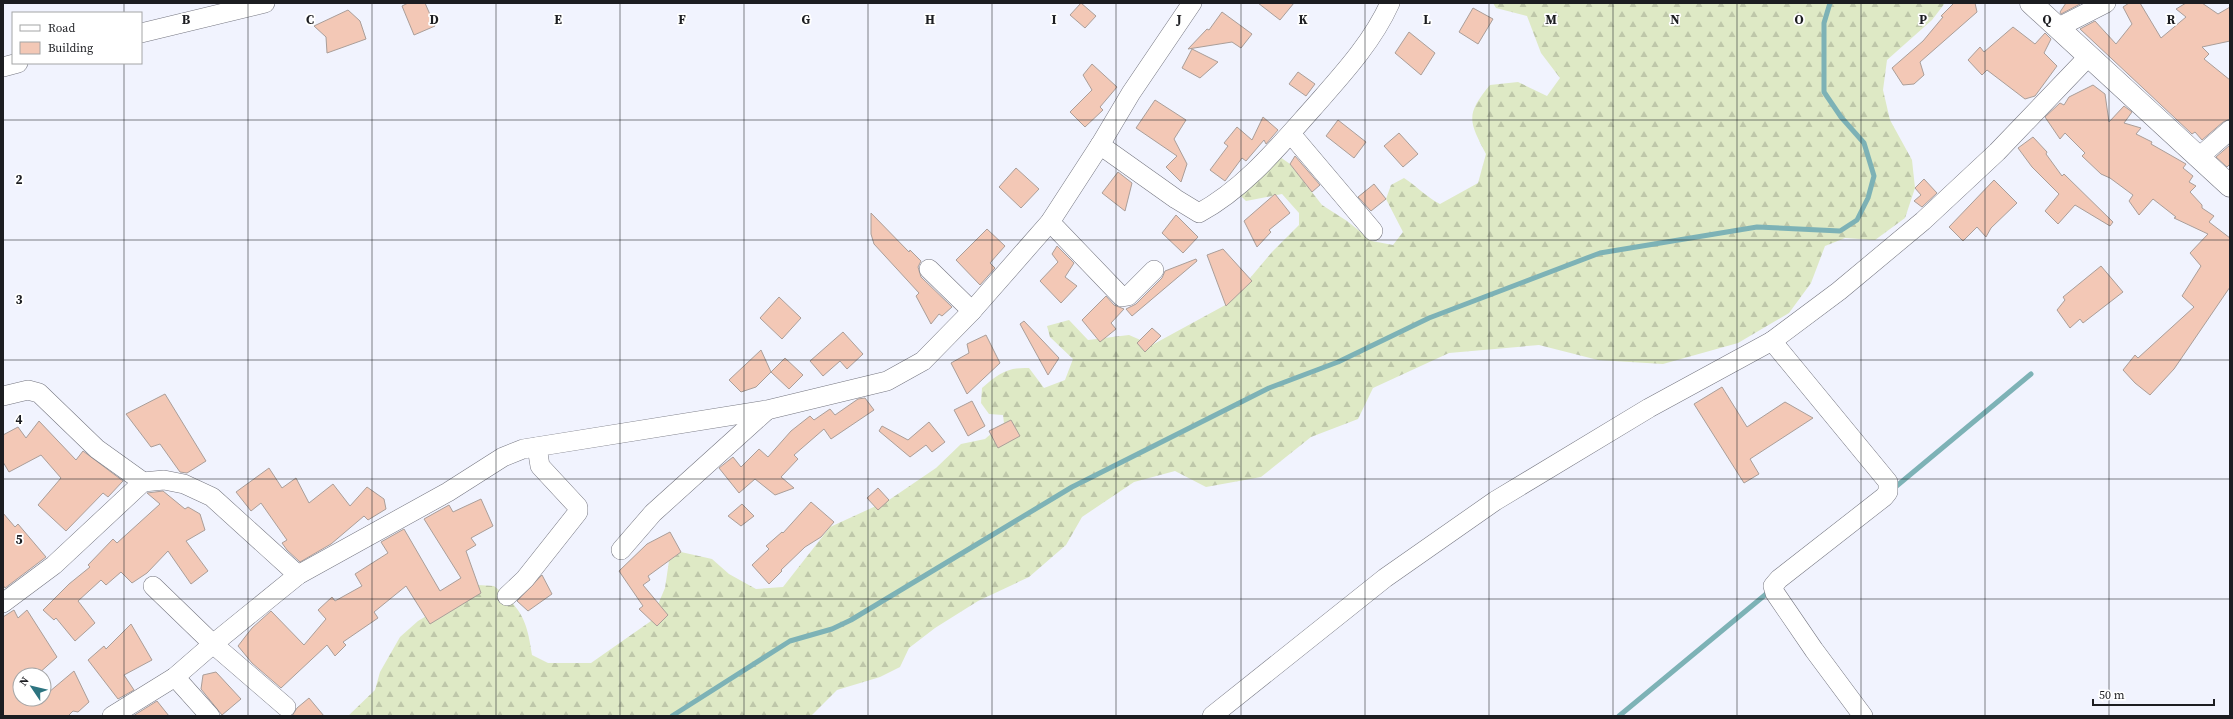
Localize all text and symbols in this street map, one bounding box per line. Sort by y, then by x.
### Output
text: B [182,11,191,28]
text: C [306,11,314,28]
text: D [429,11,439,28]
text: E [554,11,562,28]
text: F [678,11,686,28]
text: G [802,11,811,28]
text: H [925,11,935,28]
text: I [1051,11,1057,28]
text: J [1175,11,1182,28]
text: K [1298,11,1308,28]
text: L [1423,11,1431,28]
text: M [1545,11,1557,28]
text: N [1670,11,1680,28]
text: O [1794,11,1804,28]
text: P [1919,11,1927,28]
text: Q [2042,11,2052,28]
text: R [2167,11,2176,28]
legend [12,12,142,64]
text: Road [48,20,75,36]
text: Building [48,40,93,56]
text: 2 [15,171,23,188]
text: 3 [15,291,23,308]
text: 4 [15,411,23,428]
text: 5 [15,531,23,548]
north arrow [12,667,52,707]
text: N [16,674,33,689]
scale bar [2093,681,2214,707]
text: 50 m [2099,687,2125,703]

